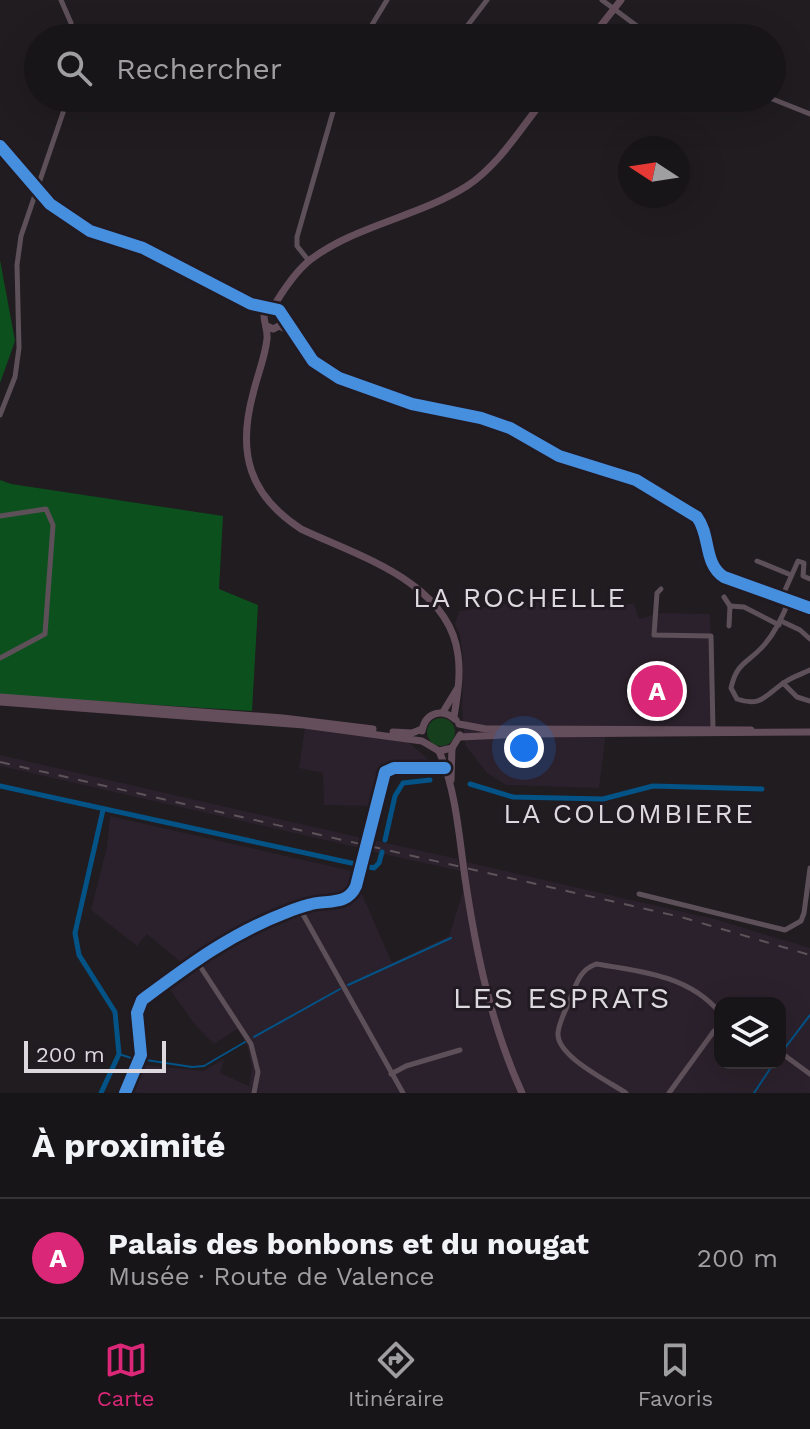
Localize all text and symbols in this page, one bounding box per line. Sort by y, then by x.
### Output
search box [24,24,786,112]
icon: search [52,46,96,90]
text: Rechercher [116,51,282,86]
north arrow [618,136,690,208]
district label: LA ROCHELLE [413,581,627,614]
pin: A [631,661,683,721]
your location [504,728,544,768]
district label: LA COLOMBIERE [503,797,755,830]
district label: LES ESPRATS [453,980,671,1015]
map controls [714,997,786,1069]
button: layers [714,997,786,1069]
scale bar [24,1037,166,1073]
text: 200 m [36,1042,105,1067]
text: À proximité [32,1125,226,1165]
text: Palais des bonbons et du nougat [108,1226,589,1261]
text: A [49,1243,67,1273]
text: 200 m [697,1243,778,1273]
text: Musée · Route de Valence [108,1261,435,1291]
tab: Carte [97,1338,155,1411]
tab: Itinéraire [348,1338,444,1411]
tab: Favoris [638,1338,713,1411]

